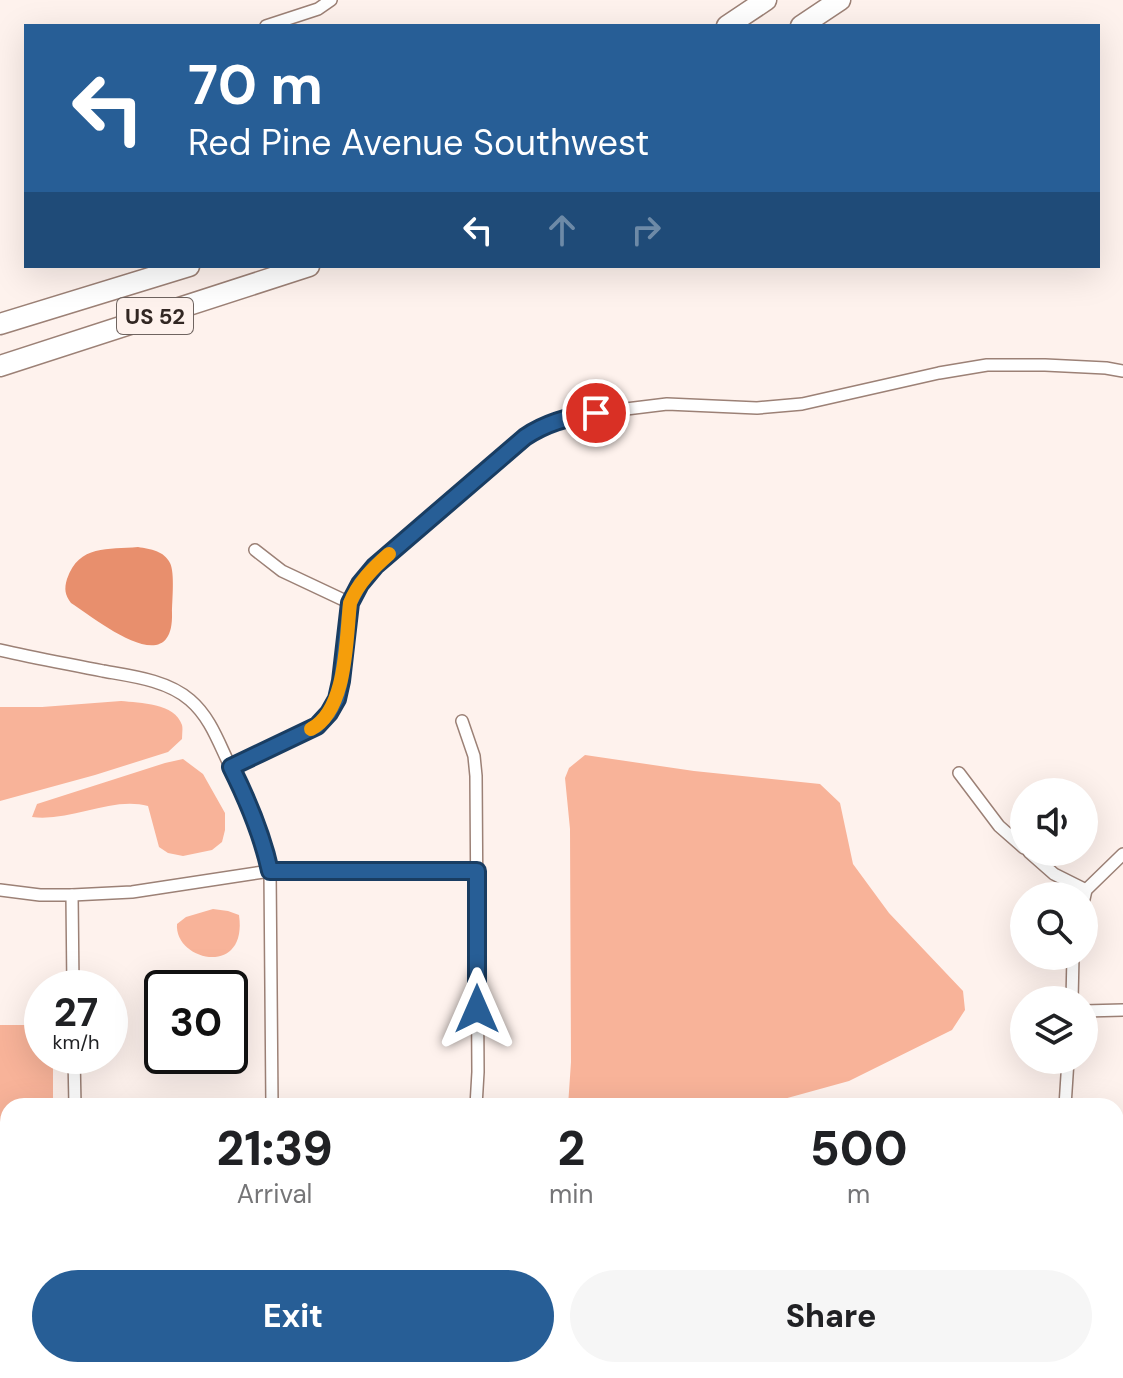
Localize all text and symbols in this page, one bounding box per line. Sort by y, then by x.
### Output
text: 70 m [188,48,323,121]
icon: left [56,56,160,160]
text: Red Pine Avenue Southwest [188,119,649,166]
icon: left [456,208,500,252]
icon: ahead [540,208,584,252]
icon: right [624,208,668,252]
road number: US 52 [117,298,193,334]
pin [562,379,630,447]
icon: arrive [574,391,618,435]
map controls [1010,778,1098,1074]
button: sound [1010,778,1098,866]
button: search [1010,882,1098,970]
position arrow [435,967,519,1051]
speed limit sign: 30 [144,970,248,1074]
text: 27 [54,986,98,1038]
button: layers [1010,986,1098,1074]
text: km/h [52,1029,100,1055]
text: 21:39 [216,1117,333,1180]
text: 2 [557,1117,585,1180]
text: 500 [810,1117,908,1180]
text: Arrival [237,1177,312,1211]
text: min [549,1177,593,1211]
text: m [847,1177,870,1211]
button: Exit [32,1270,554,1362]
button: Share [570,1270,1092,1362]

